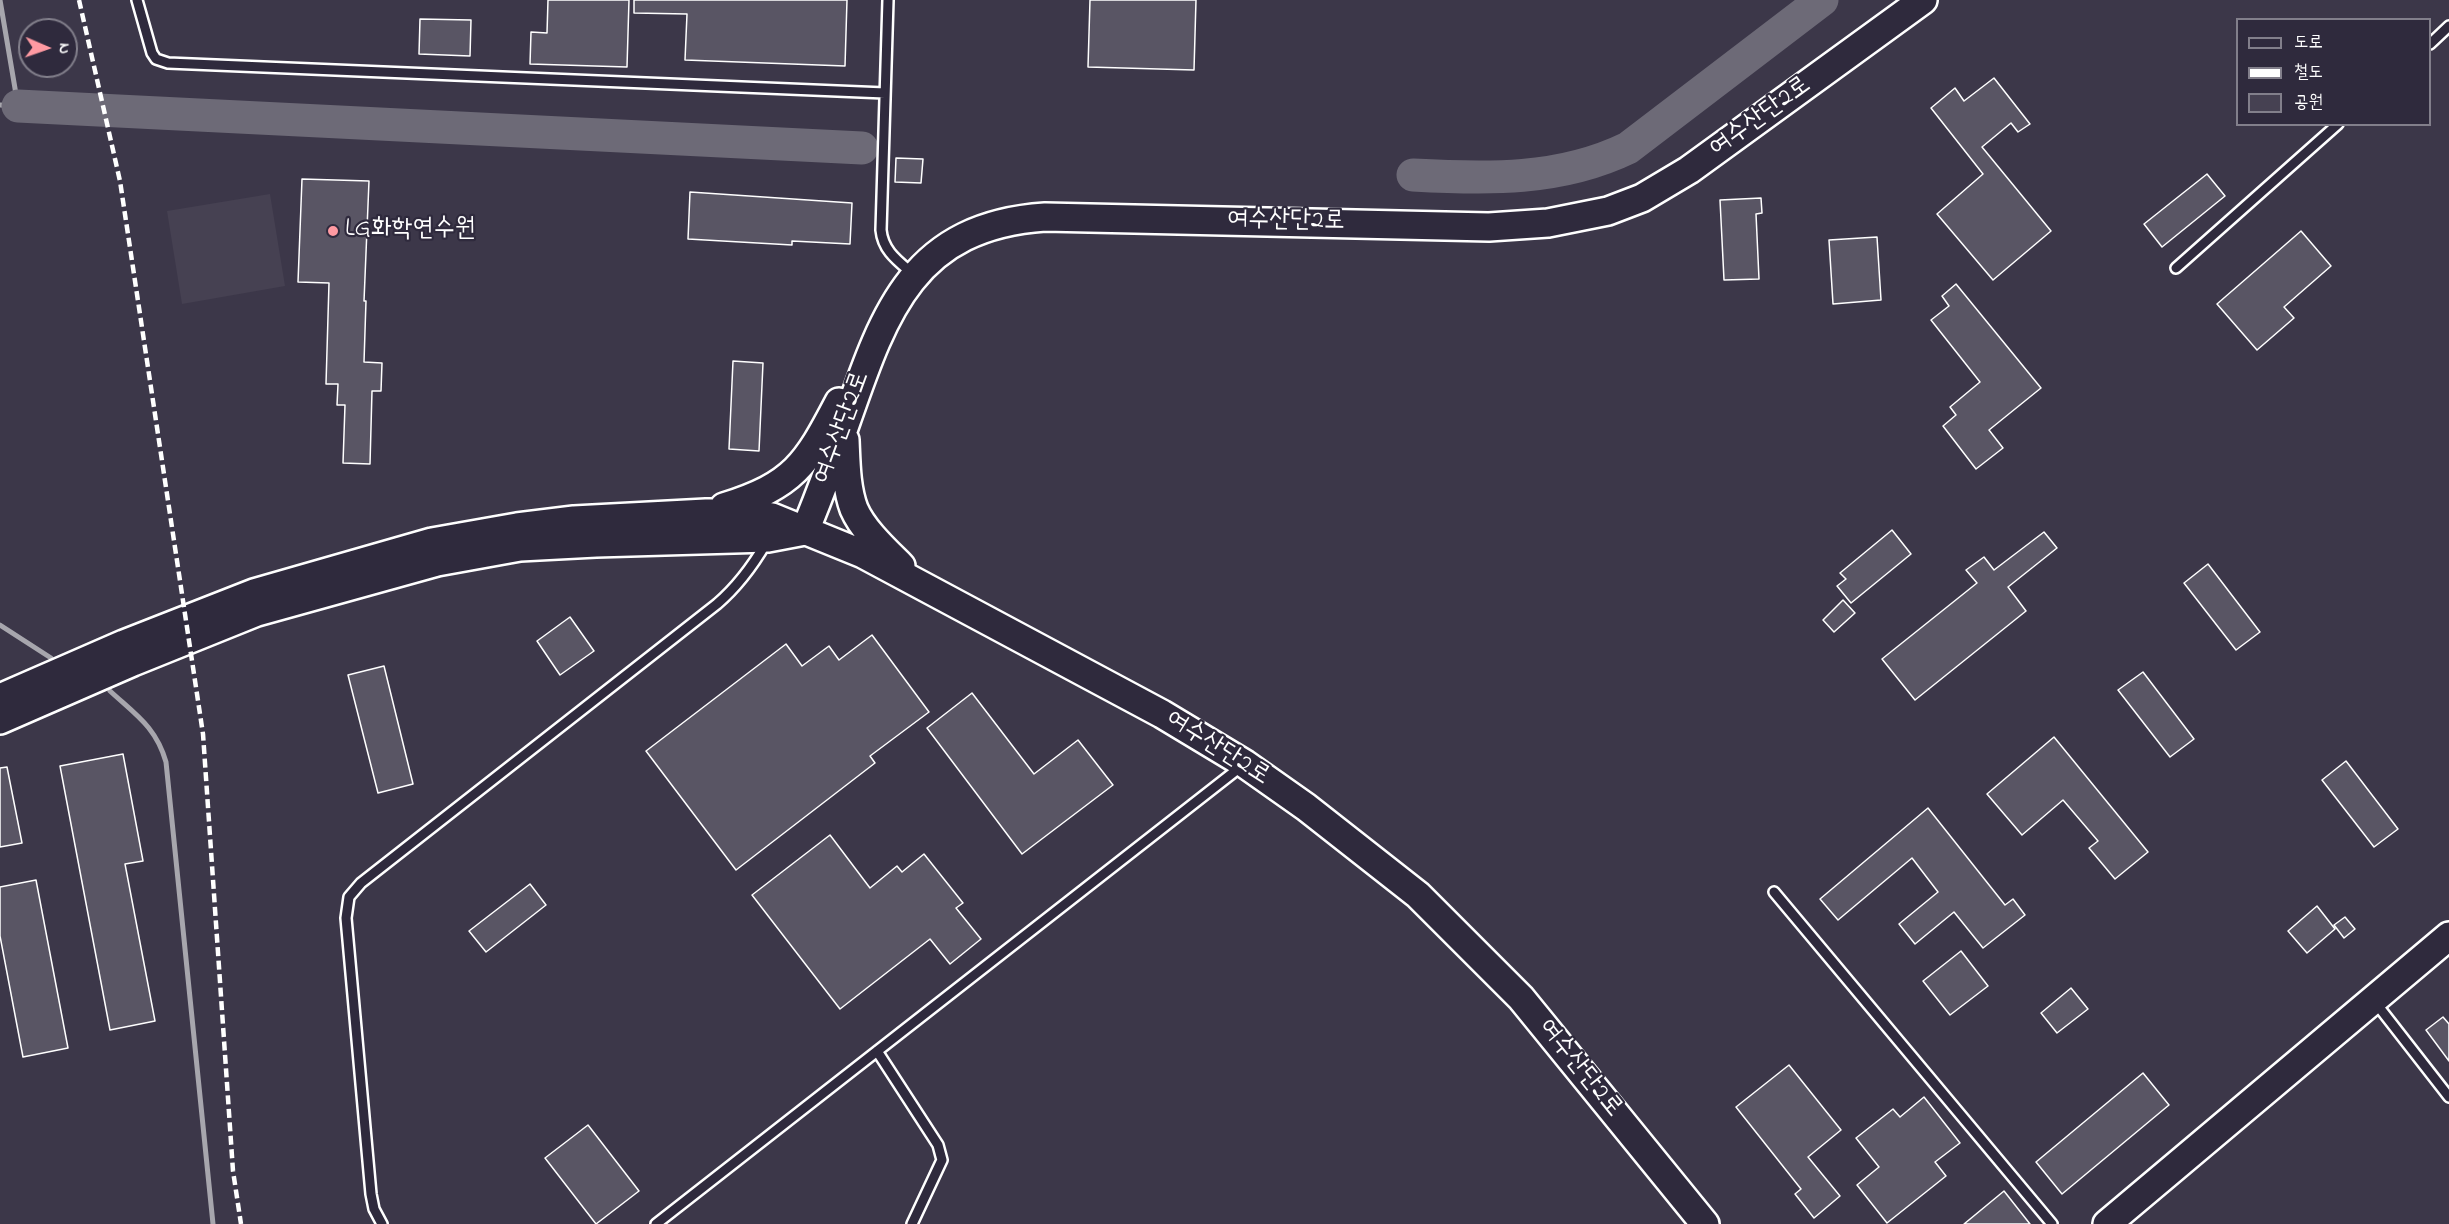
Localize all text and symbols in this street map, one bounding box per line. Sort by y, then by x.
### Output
north arrow [18,18,78,78]
legend [2236,18,2431,126]
text: 도로 [2294,30,2323,56]
text: N [52,43,76,54]
text: 철도 [2294,60,2323,86]
street label: 여수산단2로 [1704,71,1818,165]
text: 공원 [2294,90,2323,116]
street label: 여수산단2로 [1227,205,1345,239]
place label: LG화학연수원 [345,215,476,247]
marker: LG화학연수원 [326,224,340,238]
street label: 여수산단2로 [808,367,878,489]
street label: 여수산단2로 [1159,705,1275,793]
street label: 여수산단2로 [1530,1014,1628,1124]

